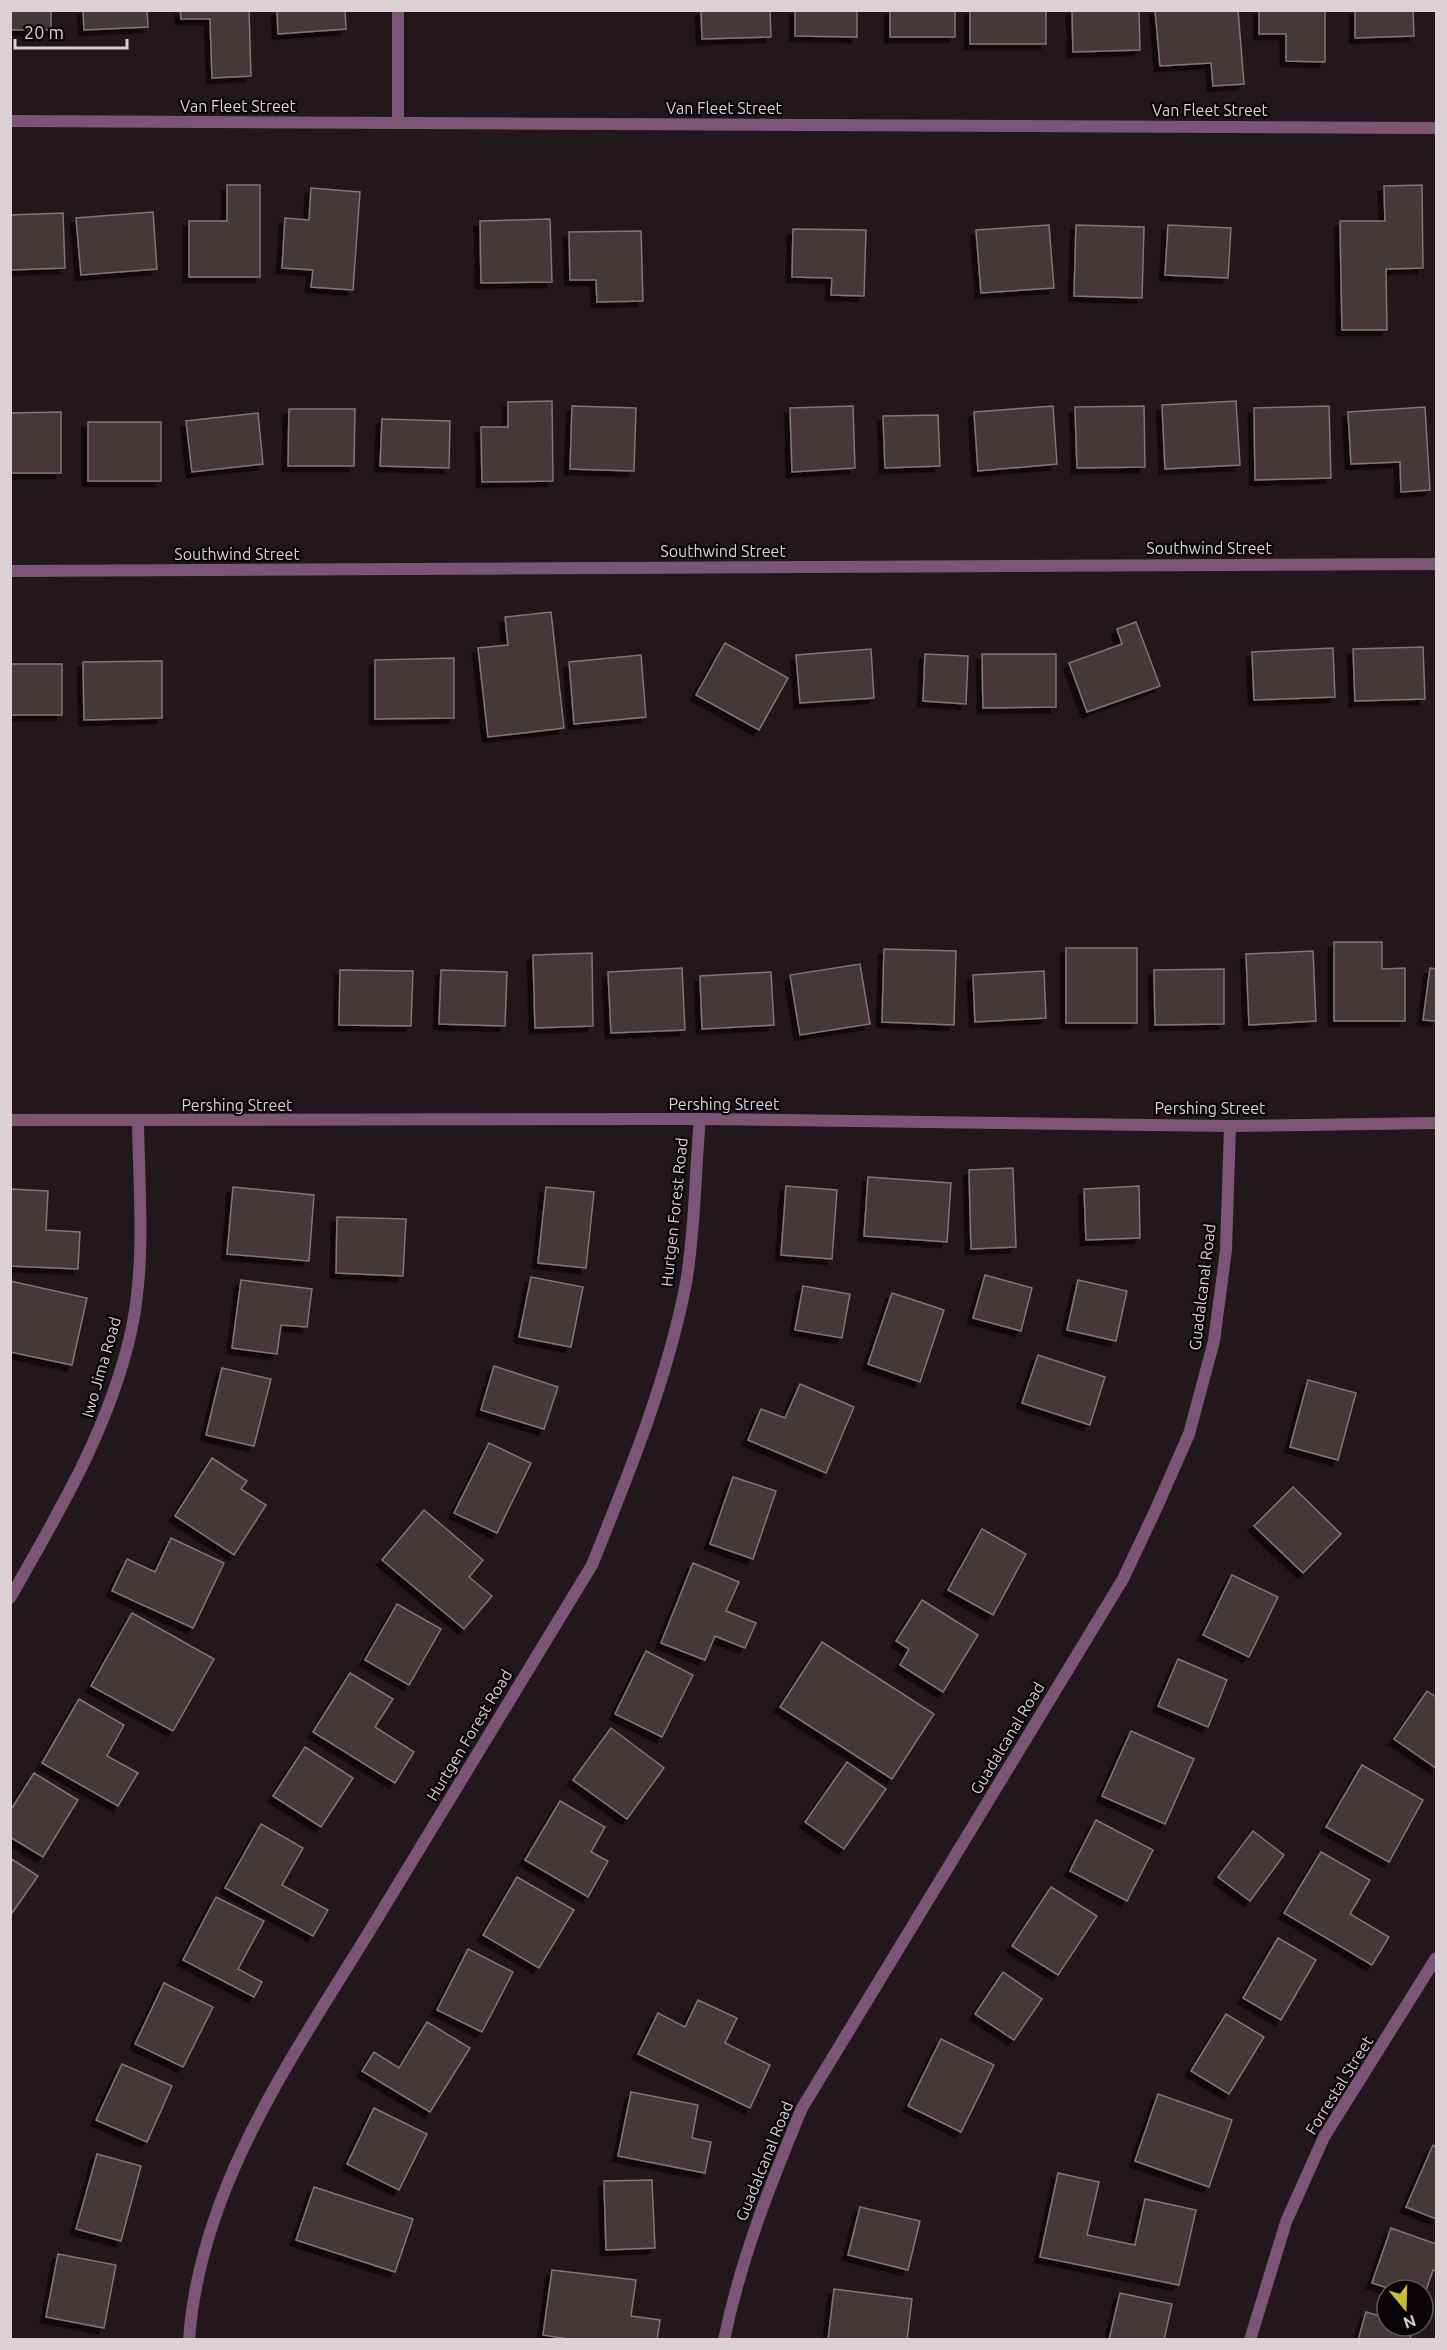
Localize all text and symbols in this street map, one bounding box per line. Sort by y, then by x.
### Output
scale bar [15,12,128,50]
text: 20 m [24,22,64,42]
street label: Van Fleet Street [180,97,297,115]
street label: Van Fleet Street [666,99,783,117]
street label: Van Fleet Street [1152,101,1269,119]
street label: Southwind Street [1146,539,1272,557]
street label: Southwind Street [660,542,786,560]
street label: Southwind Street [174,545,300,563]
street label: Pershing Street [669,1095,780,1113]
street label: Pershing Street [182,1096,293,1114]
street label: Pershing Street [1155,1099,1266,1117]
street label: Hurtgen Forest Road [657,1137,691,1287]
street label: Guadalcanal Road [1185,1223,1219,1351]
street label: Iwo Jima Road [78,1315,124,1419]
street label: Hurtgen Forest Road [423,1666,515,1804]
street label: Guadalcanal Road [966,1679,1048,1797]
street label: Forrestal Street [1302,2032,1377,2138]
street label: Guadalcanal Road [732,2099,796,2223]
north arrow [1375,2278,1435,2338]
text: N [1401,2312,1418,2333]

